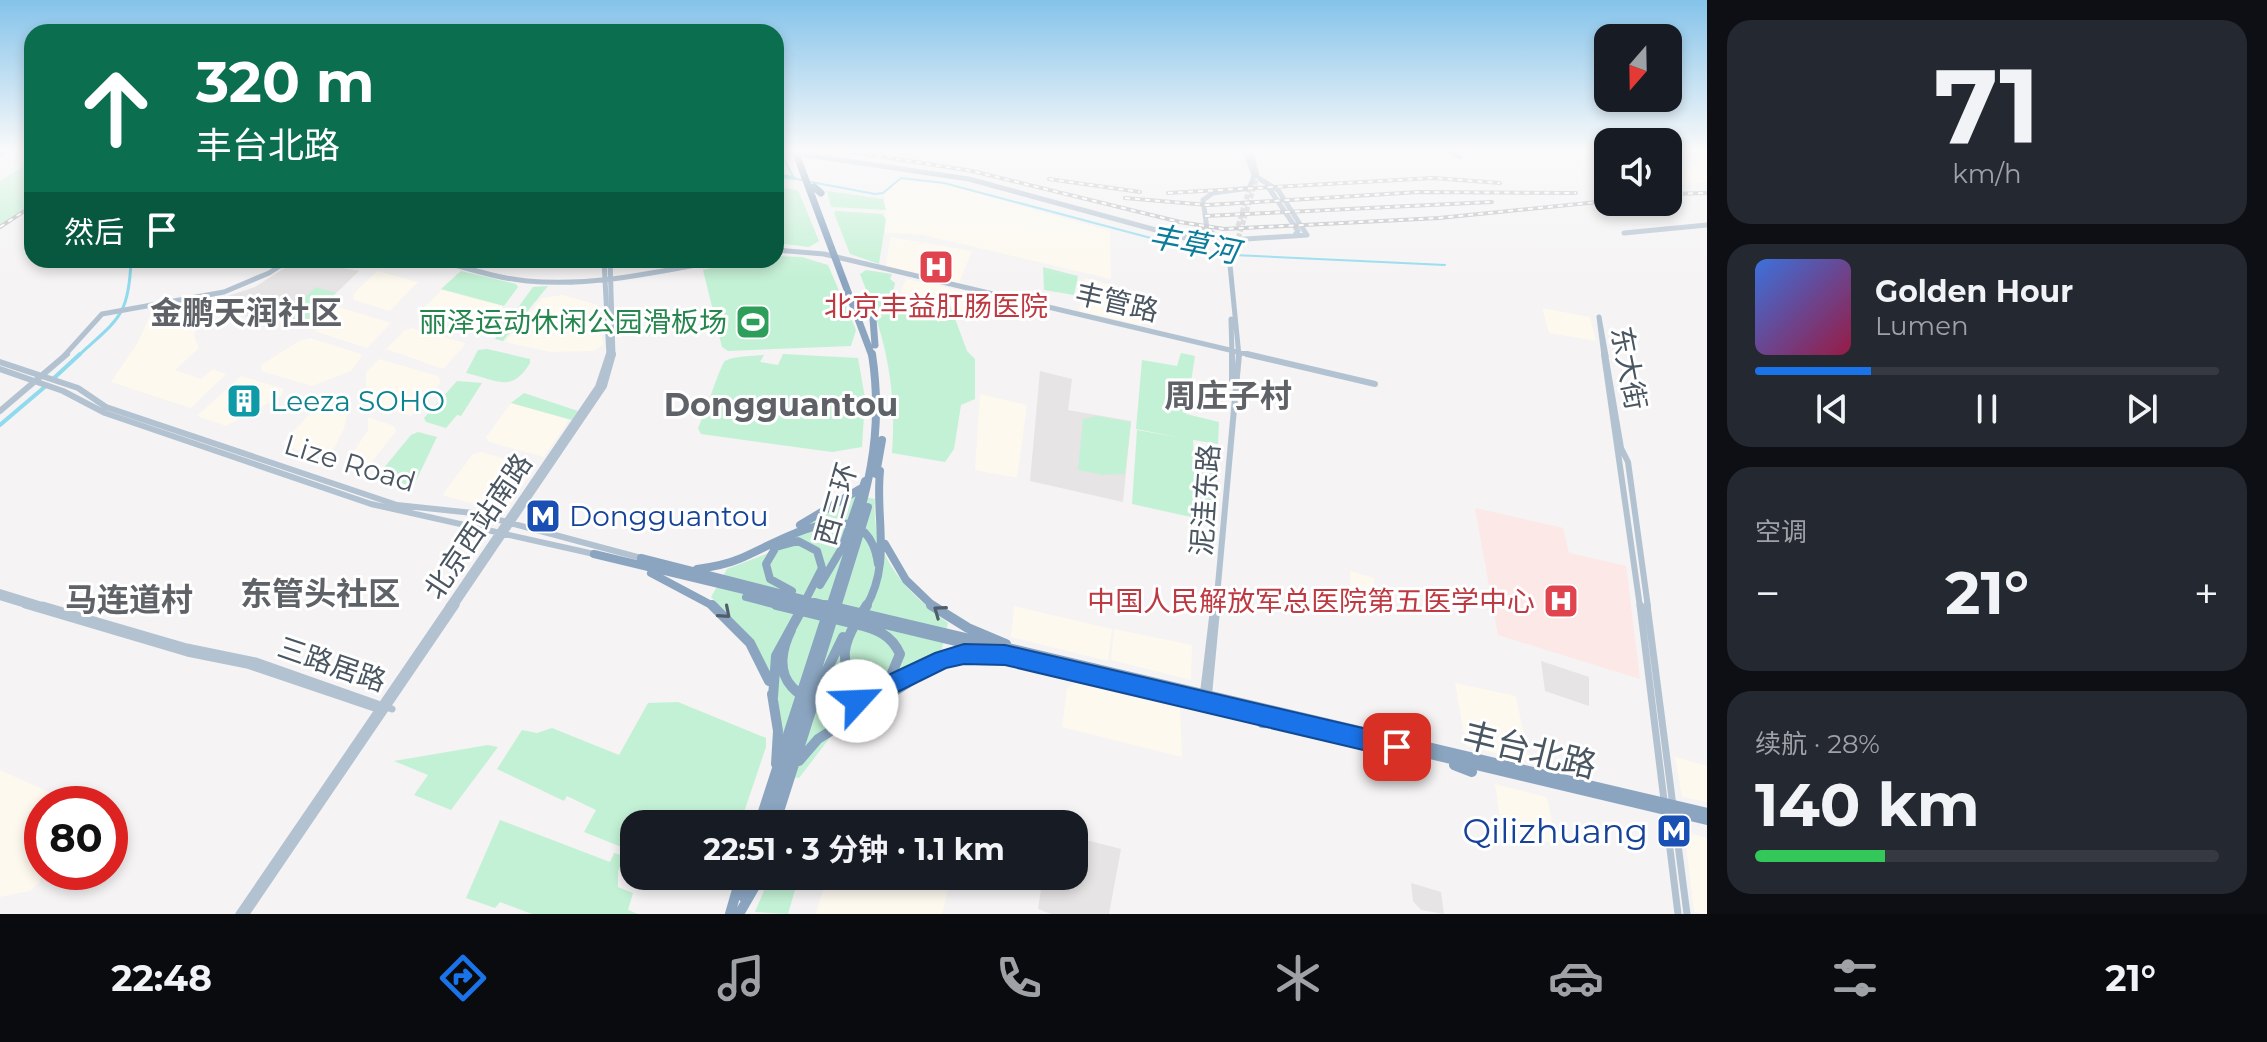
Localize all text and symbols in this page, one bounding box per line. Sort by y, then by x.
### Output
north arrow [1594,24,1682,112]
map controls [1594,24,1682,216]
text: 71 [1934,42,2040,169]
text: 320 m [196,48,375,116]
icon: ahead [64,56,168,160]
text: 丰台北路 [196,123,340,167]
button: sound [1594,128,1682,216]
text: km/h [1952,158,2022,190]
icon: arrive [140,208,184,252]
text: 然后 [64,214,124,251]
water label: 丰草河 [1146,217,1247,272]
hospital icon: 北京丰益肛肠医院 [917,248,955,286]
text: Golden Hour [1875,273,2073,310]
street label: 丰管路 [1072,276,1162,328]
place label: 北京丰益肛肠医院 [824,289,1048,323]
district label: 金鹏天润社区 [150,293,342,332]
sports icon: 丽泽运动休闲公园滑板场 [734,303,772,341]
place label: 丽泽运动休闲公园滑板场 [419,305,727,339]
text: Lumen [1875,310,1968,342]
street label: 东大街 [1604,324,1654,412]
district label: 周庄子村 [1164,376,1292,415]
building icon: Leeza SOHO [225,382,263,420]
place label: Leeza SOHO [270,384,445,418]
district label: Dongguantou [664,385,898,424]
icon: previous [1810,387,1854,431]
icon: pause [1965,387,2009,431]
icon: next [2120,387,2164,431]
street label: Lize Road [280,427,420,499]
street label: 泥洼东路 [1184,443,1226,557]
street label: 北京西站南路 [417,447,539,605]
street label: 西三环 [808,459,864,549]
metro station icon: Dongguantou [524,497,562,535]
place label: Dongguantou [569,499,768,533]
text: 空调 [1755,516,1807,548]
text: 21° [1945,556,2029,629]
text: − [1755,566,1780,620]
text: + [2194,566,2219,620]
district label: 东管头社区 [240,574,400,613]
district label: 马连道村 [65,580,193,619]
hospital icon: 中国人民解放军总医院第五医学中心 [1542,582,1580,620]
place label: 中国人民解放军总医院第五医学中心 [1087,584,1535,618]
one-way arrow [715,603,730,618]
one-way arrow [933,606,948,621]
street label: 三路居路 [274,630,390,698]
position arrow [815,659,899,743]
pin [1363,713,1431,781]
street label: 丰台北路 [1459,713,1601,787]
icon: arrive [1375,725,1419,769]
text: 续航 · 28% [1755,728,1880,760]
text: 140 km [1755,768,1980,841]
speed limit sign: 80 [24,786,128,890]
place label: Qilizhuang [1462,810,1648,852]
metro station icon: Qilizhuang [1655,812,1693,850]
text: 22:51 · 3 分钟 · 1.1 km [703,831,1005,868]
icon: directions [435,950,491,1006]
icon: music [713,950,769,1006]
icon: phone [991,950,1047,1006]
icon: climate [1270,950,1326,1006]
icon: car [1548,950,1604,1006]
icon: filters [1827,950,1883,1006]
text: 22:48 [111,956,212,1000]
text: 21° [2105,956,2156,1000]

